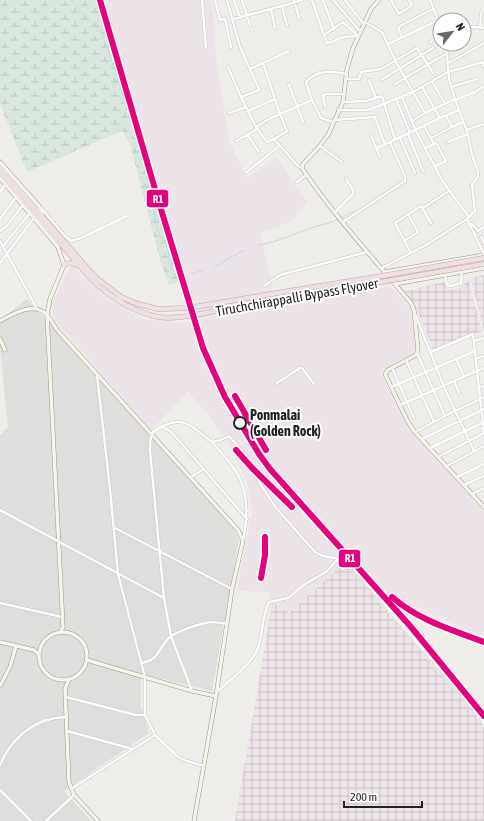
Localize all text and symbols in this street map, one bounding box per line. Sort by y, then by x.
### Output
north arrow [432,12,472,52]
text: N [454,21,467,33]
line badge: R1 [146,189,169,208]
text: R1 [153,193,163,205]
street label: Tiruchchirappalli Bypass Flyover [215,275,380,319]
place label: Ponmalai (Golden Rock) [250,407,321,439]
marker: Ponmalai (Golden Rock) [233,416,247,430]
line badge: R1 [338,549,361,568]
text: R1 [345,552,355,564]
scale bar [344,783,422,809]
text: 200 m [350,790,377,804]

